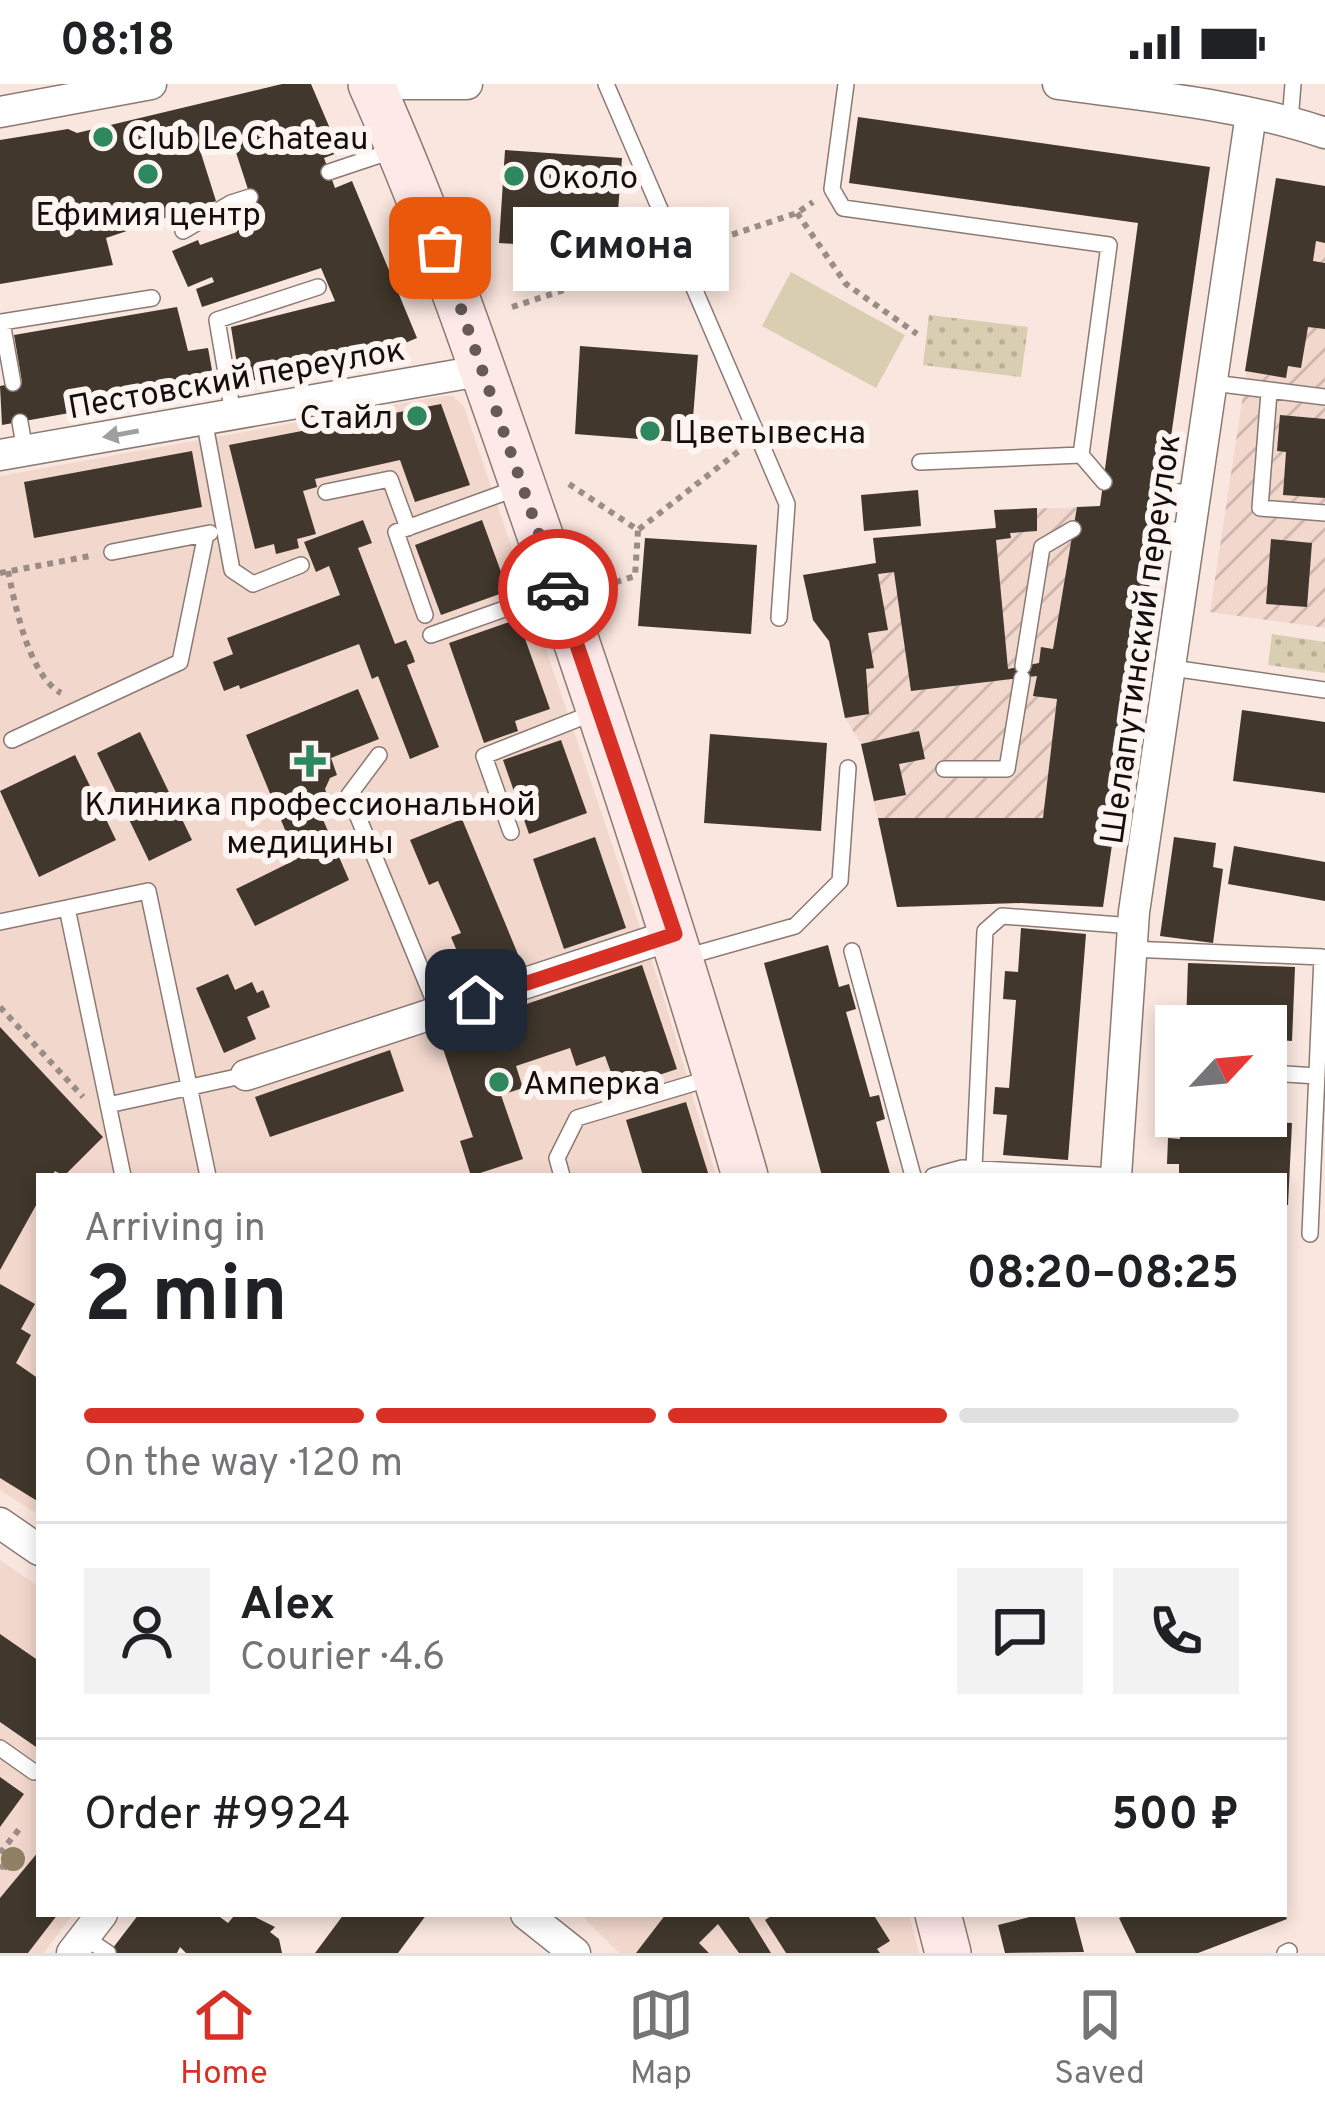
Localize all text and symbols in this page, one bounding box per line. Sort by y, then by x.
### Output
text: 08:18 [60,14,175,71]
place label: Club Le Chateau [127,120,368,162]
marker: Club Le Chateau [90,124,116,150]
place label: Около [538,159,638,201]
marker: Ефимия центр [135,161,161,187]
marker: Около [501,163,527,189]
place label: Ефимия центр [35,196,261,238]
pin [389,197,491,299]
callout: Симона [512,206,728,290]
icon: bag [407,215,473,281]
text: Симона [549,224,693,273]
street label: Пестовский переулок [65,331,408,431]
place label: Стайл [299,399,393,441]
marker: Стайл [404,403,430,429]
place label: Цветывесна [674,414,866,456]
marker: Цветывесна [637,418,663,444]
one-way arrow [102,424,139,443]
street label: Шелапутинский переулок [1093,432,1193,847]
courier [498,529,618,649]
icon: car [525,556,591,622]
marker: Клиника профессиональной медицины [294,745,326,777]
place label: Клиника профессиональной медицины [84,786,536,866]
pin [425,949,527,1051]
icon: home [443,967,509,1033]
north arrow [1155,1005,1287,1137]
map controls [1155,1005,1287,1137]
place label: Амперка [523,1065,660,1107]
marker: Амперка [486,1069,512,1095]
text: Arriving in [84,1206,266,1255]
text: 08:20–08:25 [967,1247,1239,1304]
text: 2 min [84,1250,288,1349]
text: On the way · 120 m [84,1441,403,1490]
button: person [84,1568,210,1694]
button: chat [957,1568,1083,1694]
button: phone [1113,1568,1239,1694]
text: Alex [240,1578,335,1635]
text: Courier · 4.6 [240,1635,445,1684]
text: Order #9924 [84,1788,351,1845]
text: 500 ₽ [1111,1788,1239,1845]
tab: Home [180,1982,268,2096]
tab: Map [628,1982,694,2096]
tab: Saved [1054,1982,1145,2096]

